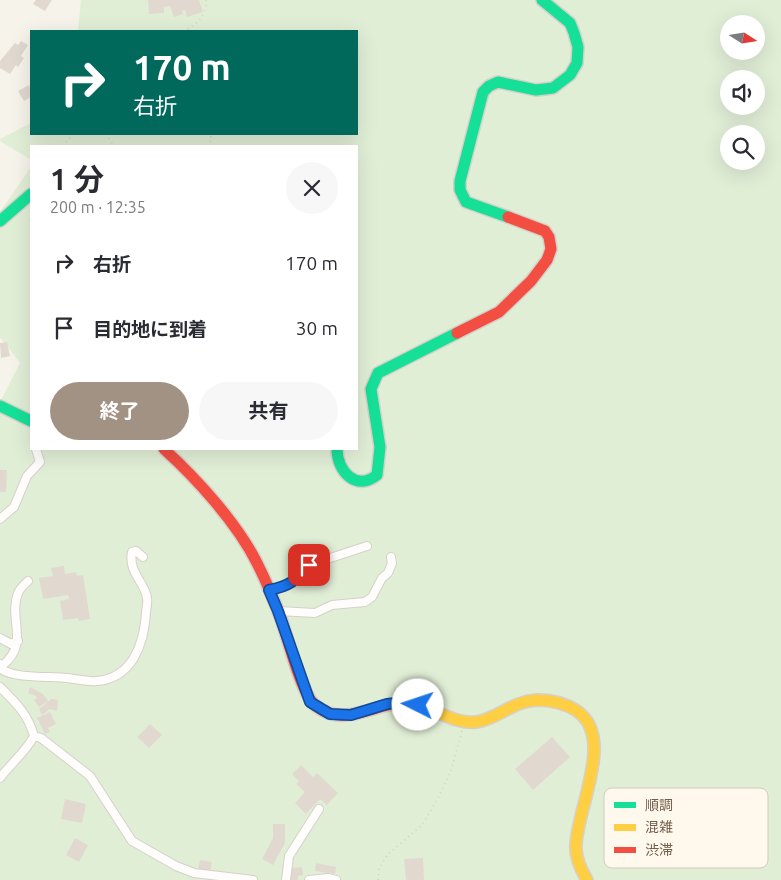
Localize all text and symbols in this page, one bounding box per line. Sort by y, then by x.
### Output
north arrow [720,15,765,60]
map controls [720,15,765,170]
text: 170 m [133,47,231,87]
icon: right [50,50,115,115]
button: sound [720,70,765,115]
text: 右折 [133,93,177,118]
button: search [720,125,765,170]
text: 1 分 [50,162,104,196]
button: close [286,162,338,214]
text: 200 m · 12:35 [50,198,146,216]
icon: right [50,249,78,277]
text: 170 m [285,252,338,274]
text: 右折 [93,253,131,275]
icon: arrive [50,314,78,342]
text: 30 m [296,317,338,339]
text: 目的地に到着 [93,318,207,340]
button: 終了 [50,382,189,440]
button: 共有 [199,382,338,440]
pin [288,544,330,586]
icon: arrive [295,551,323,579]
position arrow [391,678,443,730]
legend [604,788,768,868]
text: 順調 [645,797,673,813]
text: 混雑 [645,819,673,835]
text: 渋滞 [645,842,673,858]

